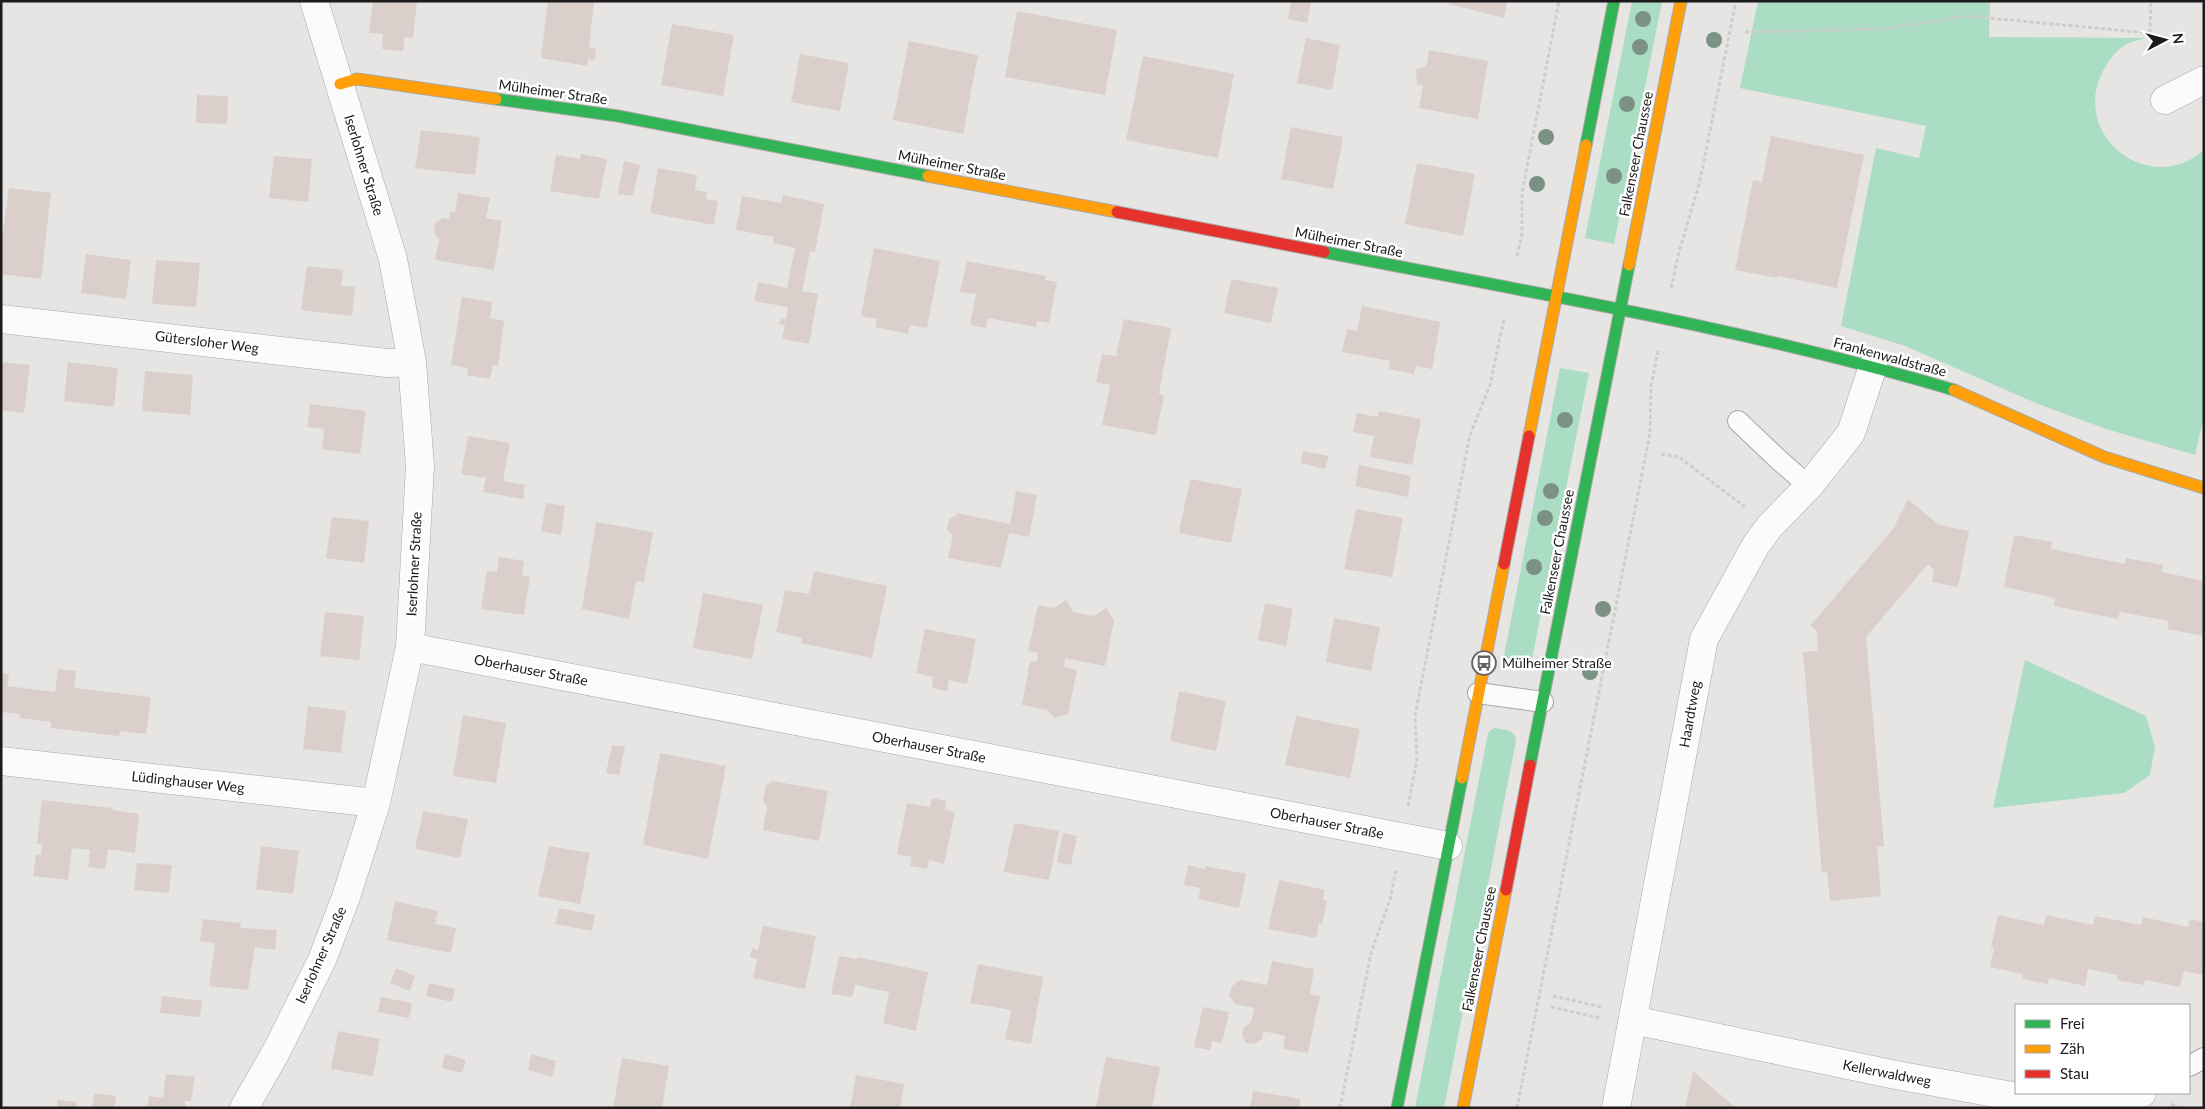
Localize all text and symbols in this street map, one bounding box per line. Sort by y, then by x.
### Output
north arrow [2140,15,2190,65]
text: N [2169,32,2187,45]
street label: Mülheimer Straße [498,75,609,108]
street label: Falkenseer Chaussee [1615,90,1656,218]
street label: Iserlohner Straße [341,112,388,217]
street label: Mülheimer Straße [897,146,1008,183]
street label: Mülheimer Straße [1294,223,1405,260]
street label: Gütersloher Weg [154,327,260,356]
street label: Frankenwaldstraße [1832,333,1949,380]
street label: Falkenseer Chaussee [1536,488,1577,616]
street label: Iserlohner Straße [402,511,425,617]
street label: Oberhauser Straße [473,650,589,689]
bus stop icon: Mülheimer Straße [1471,650,1497,676]
place label: Mülheimer Straße [1502,654,1612,671]
street label: Haardtweg [1675,679,1704,749]
street label: Oberhauser Straße [871,727,987,766]
street label: Lüdinghauser Weg [131,767,245,796]
street label: Oberhauser Straße [1269,803,1385,842]
street label: Falkenseer Chaussee [1458,885,1499,1013]
street label: Iserlohner Straße [291,904,350,1006]
legend [2015,1004,2190,1094]
text: Frei [2060,1014,2085,1032]
text: Zäh [2060,1039,2085,1057]
street label: Kellerwaldweg [1841,1056,1933,1089]
text: Stau [2060,1064,2089,1082]

